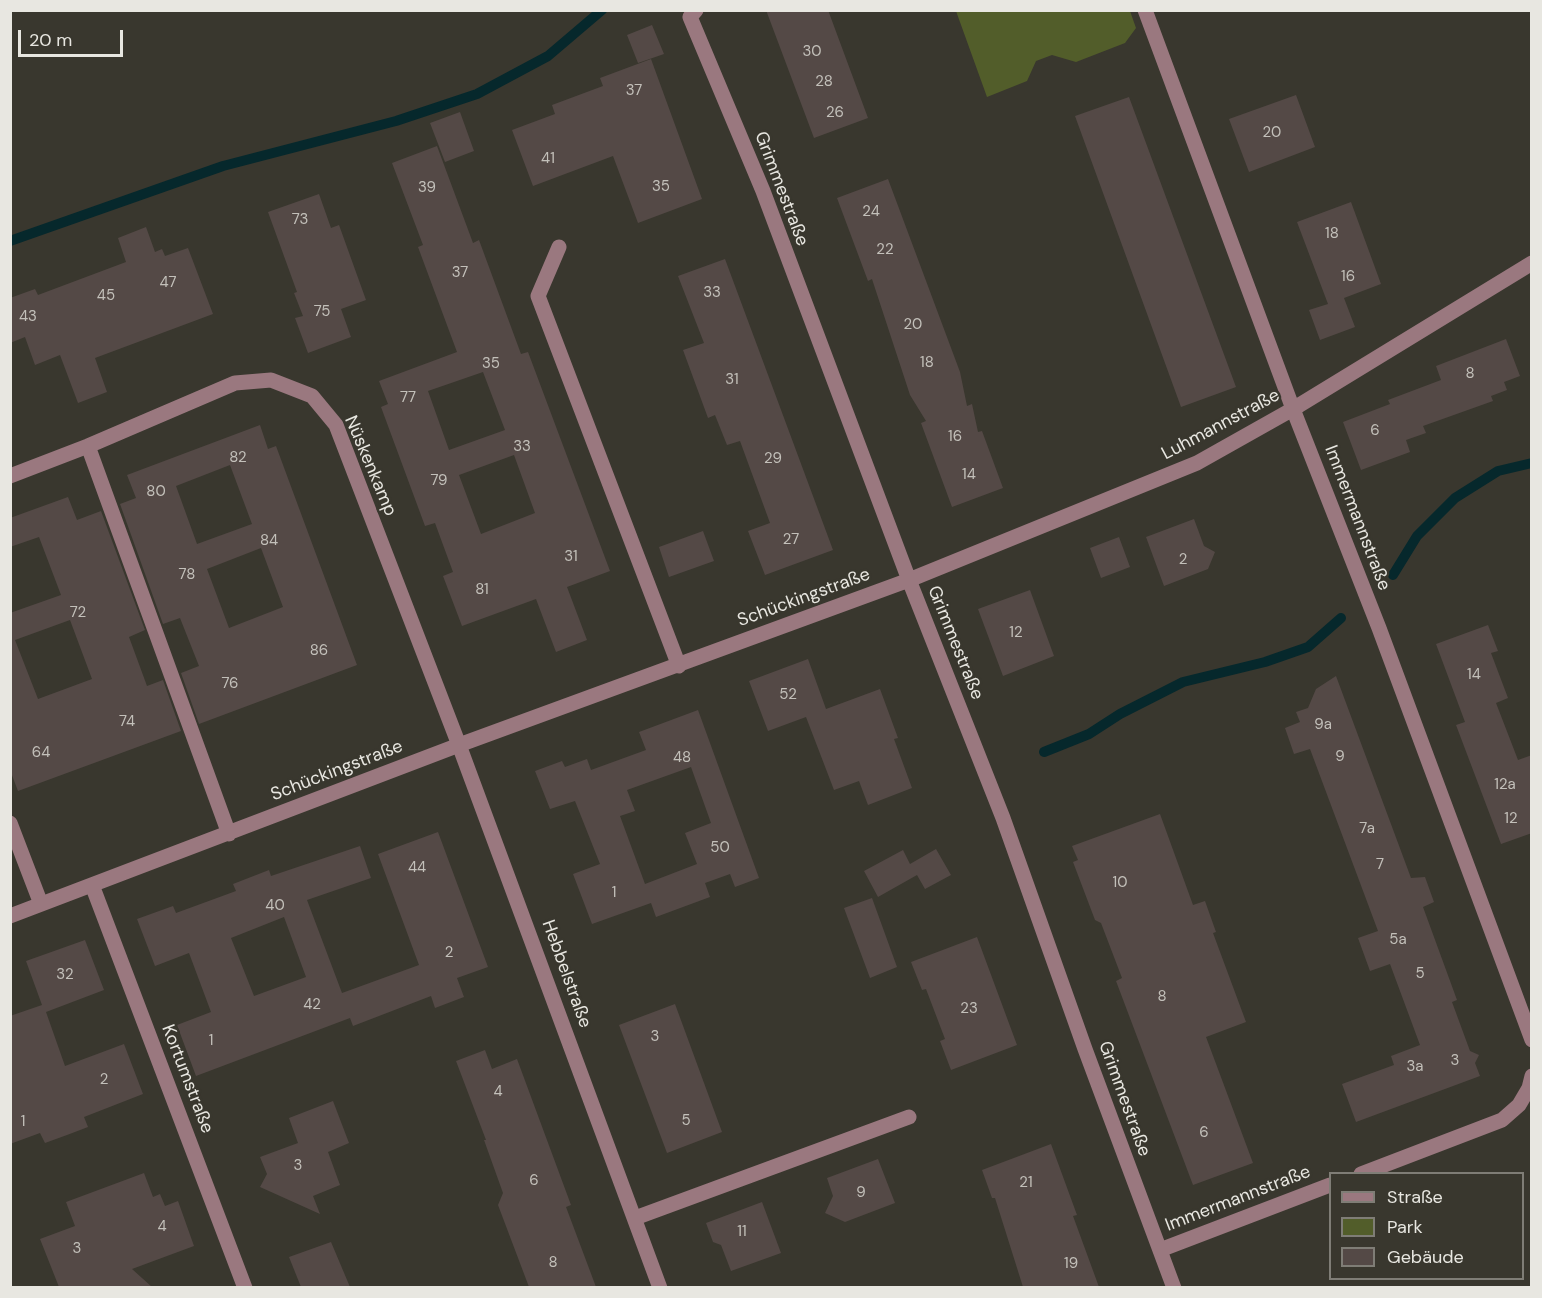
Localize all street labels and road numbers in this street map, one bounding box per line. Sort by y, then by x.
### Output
street label: Grimmestraße [749,129,813,249]
street label: Luhmannstraße [1158,385,1284,465]
street label: Nüskenkamp [339,413,401,519]
street label: Immermannstraße [1319,442,1395,594]
street label: Schückingstraße [735,564,873,632]
street label: Grimmestraße [922,583,988,703]
street label: Schückingstraße [268,736,406,806]
street label: Hebbelstraße [536,917,596,1031]
street label: Kortumstraße [156,1022,218,1136]
street label: Grimmestraße [1093,1038,1155,1160]
street label: Immermannstraße [1162,1161,1314,1237]

